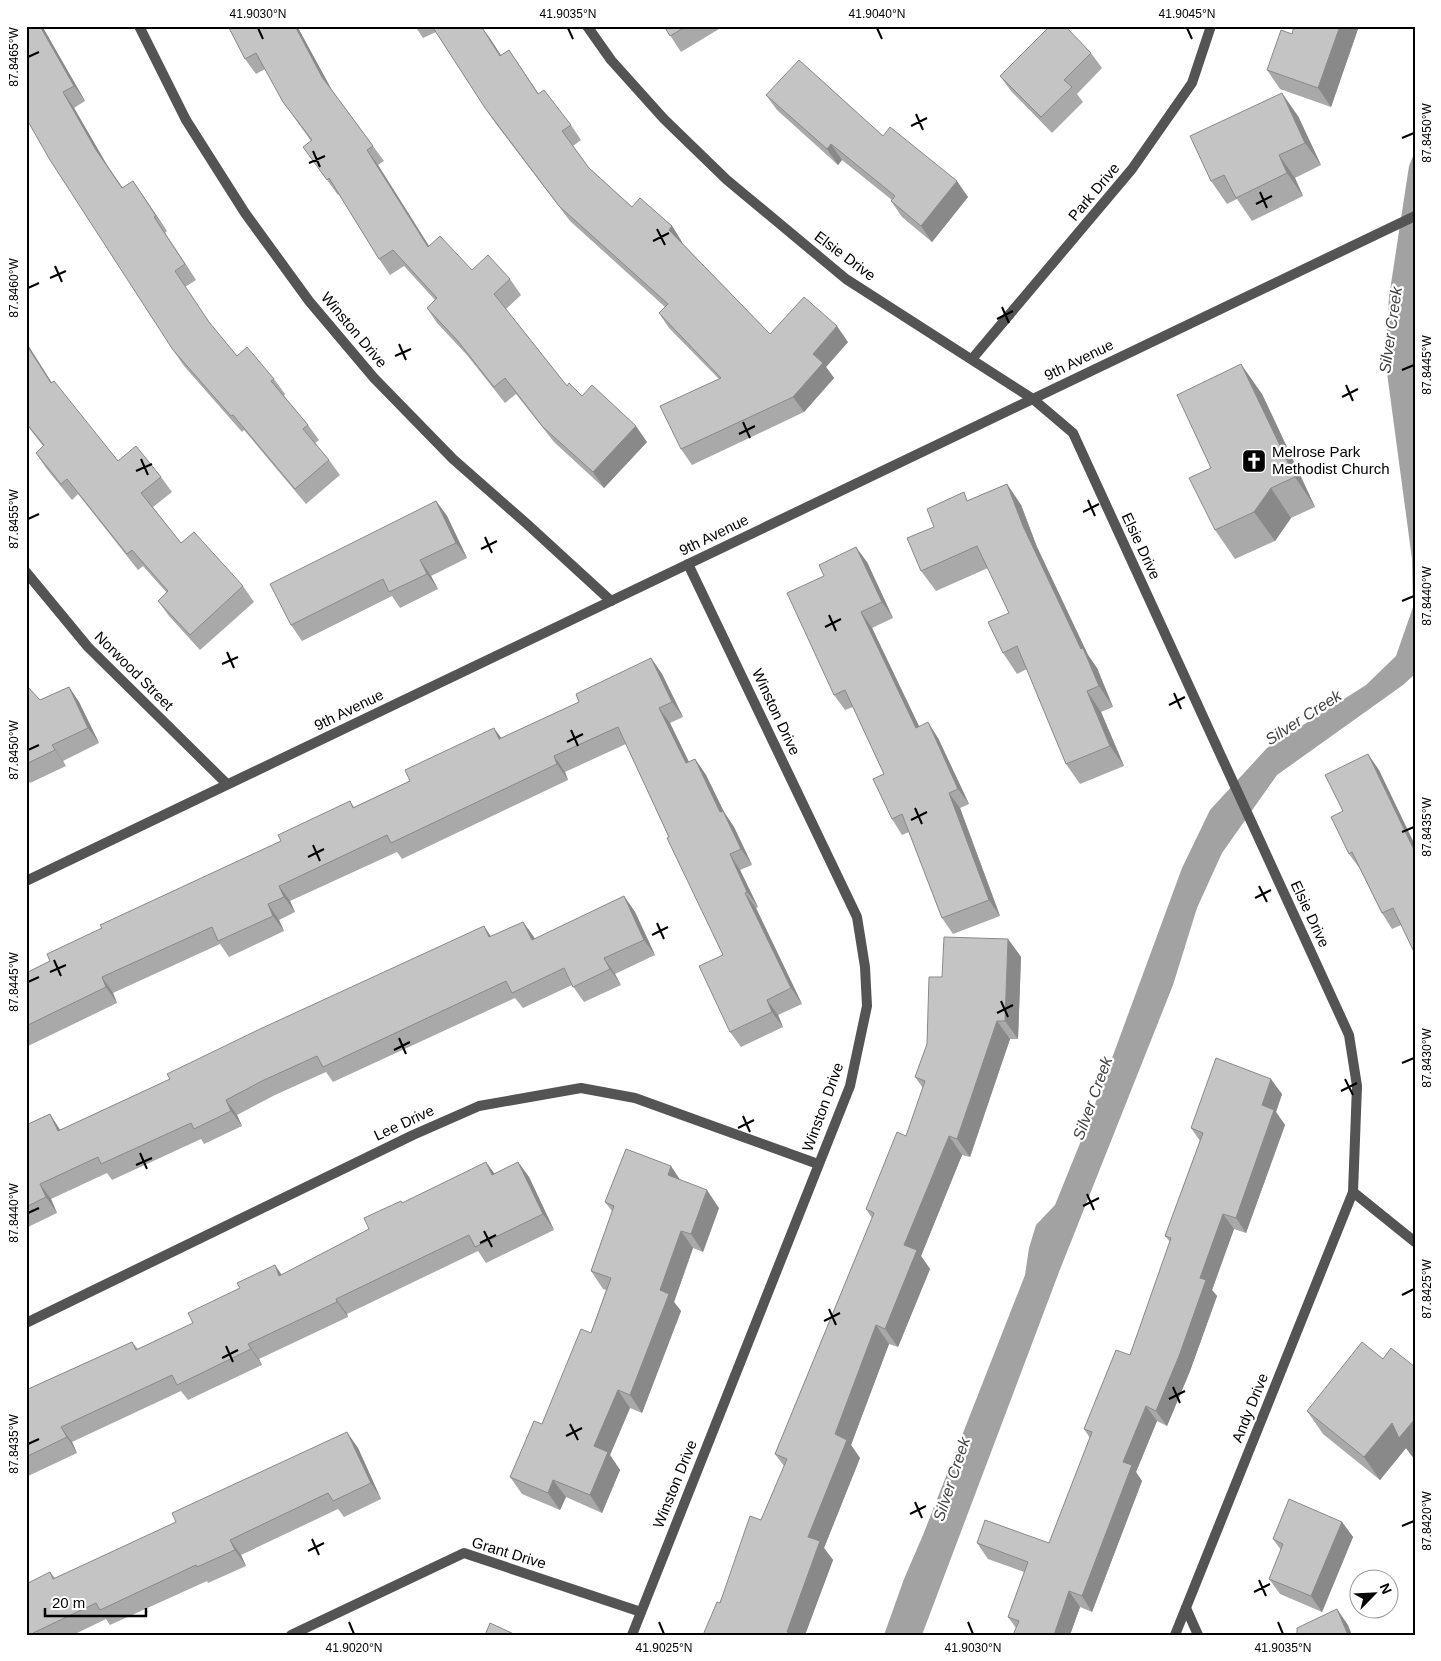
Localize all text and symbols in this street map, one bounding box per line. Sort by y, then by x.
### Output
text: 41.9030°N [230,7,286,21]
text: 41.9035°N [540,7,596,21]
text: 41.9040°N [849,7,905,21]
text: 41.9045°N [1159,7,1215,21]
text: 87.8465°W [7,27,21,87]
text: 87.8450°W [1420,103,1434,163]
street label: Park Drive [1065,159,1123,224]
street label: Elsie Drive [812,227,879,284]
text: 87.8460°W [7,258,21,318]
water label: Silver Creek [1376,285,1405,374]
street label: Winston Drive [318,288,391,371]
text: 87.8445°W [1420,335,1434,395]
street label: 9th Avenue [1041,336,1116,384]
place label: Melrose Park Methodist Church [1272,443,1390,477]
church icon: Melrose Park Methodist Church [1241,448,1267,474]
text: 87.8455°W [7,489,21,549]
street label: Elsie Drive [1119,510,1164,582]
street label: 9th Avenue [676,511,751,559]
text: 87.8440°W [1420,566,1434,626]
street label: Norwood Street [91,628,178,714]
street label: Winston Drive [749,666,804,758]
street label: 9th Avenue [311,686,386,734]
water label: Silver Creek [1262,686,1345,748]
text: 87.8450°W [7,720,21,780]
text: 87.8435°W [1420,797,1434,857]
street label: Elsie Drive [1288,878,1333,950]
text: 87.8445°W [7,952,21,1012]
text: 87.8430°W [1420,1028,1434,1088]
water label: Silver Creek [1070,1053,1116,1142]
street label: Winston Drive [799,1060,846,1154]
street label: Lee Drive [371,1101,436,1144]
text: 87.8440°W [7,1183,21,1243]
text: 87.8425°W [1420,1259,1434,1319]
street label: Andy Drive [1228,1371,1271,1445]
text: 87.8435°W [7,1414,21,1474]
water label: Silver Creek [930,1434,973,1523]
street label: Winston Drive [649,1437,700,1530]
text: 87.8420°W [1420,1491,1434,1551]
street label: Grant Drive [470,1533,548,1572]
north arrow [1348,1568,1398,1618]
text: N [1377,1581,1395,1597]
scale bar [45,1586,146,1618]
text: 20 m [52,1594,85,1611]
text: 41.9020°N [326,1641,382,1655]
text: 41.9025°N [636,1641,692,1655]
text: 41.9030°N [945,1641,1001,1655]
text: 41.9035°N [1255,1641,1311,1655]

